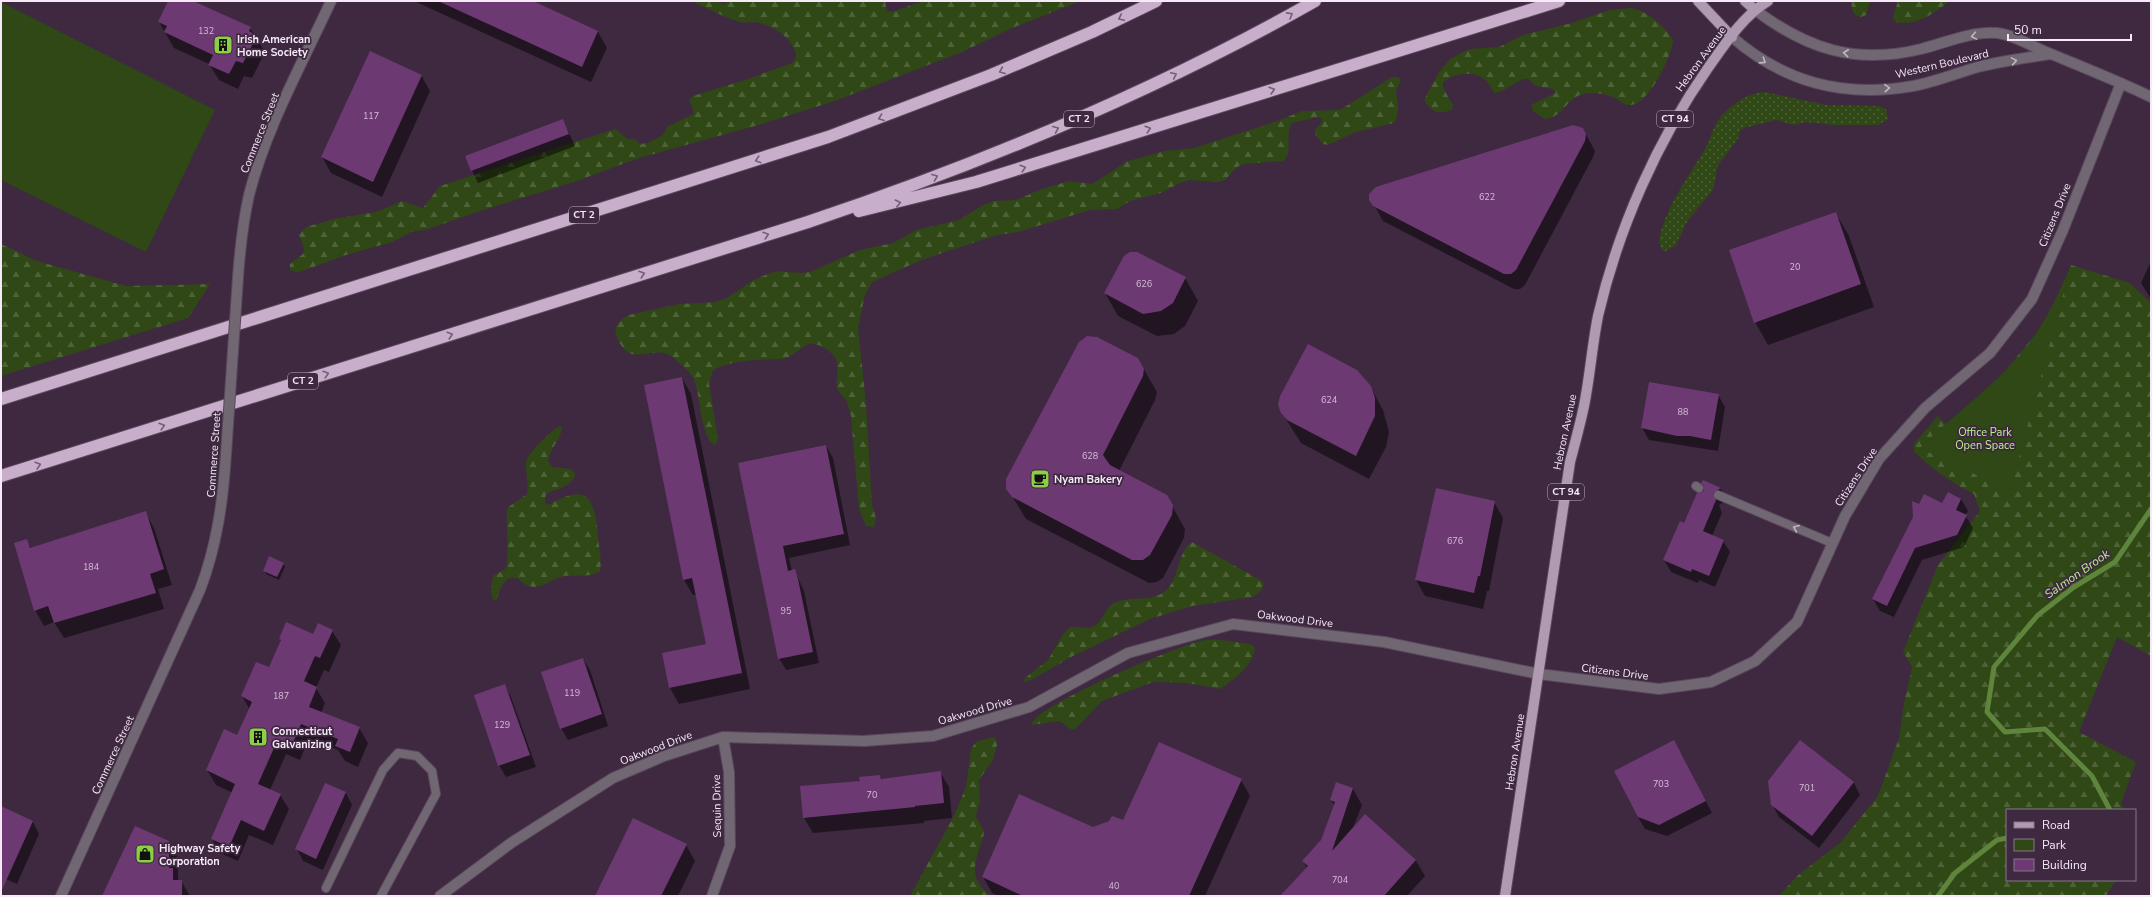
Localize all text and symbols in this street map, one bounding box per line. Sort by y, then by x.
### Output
one-way arrow [1117,13,1125,21]
one-way arrow [1285,13,1293,20]
scale bar [2008,16,2131,42]
text: 50 m [2014,22,2042,38]
street label: Hebron Avenue [1672,23,1730,95]
house number: 132 [198,25,214,37]
one-way arrow [1971,31,1977,40]
place label: Irish American Home Society [237,32,311,60]
building icon: Irish American Home Society [212,34,234,56]
street label: Western Boulevard [1894,46,1990,82]
one-way arrow [1843,49,1849,58]
one-way arrow [1758,56,1765,63]
one-way arrow [2011,57,2017,65]
one-way arrow [998,66,1006,74]
one-way arrow [1170,72,1177,80]
one-way arrow [1884,84,1890,93]
one-way arrow [1268,87,1275,95]
street label: Commerce Street [237,90,283,175]
house number: 117 [363,110,379,122]
road number: CT 2 [1064,111,1094,127]
road number: CT 94 [1657,111,1693,127]
one-way arrow [877,114,884,122]
one-way arrow [1052,125,1059,133]
one-way arrow [1144,125,1151,134]
one-way arrow [754,156,761,164]
one-way arrow [1020,164,1027,173]
one-way arrow [931,174,938,182]
street label: Citizens Drive [2035,181,2075,249]
house number: 622 [1479,191,1495,203]
one-way arrow [895,199,901,207]
road number: CT 2 [569,207,599,223]
one-way arrow [762,231,769,240]
house number: 20 [1790,261,1800,273]
one-way arrow [638,270,645,279]
house number: 626 [1136,278,1152,290]
one-way arrow [447,331,454,340]
one-way arrow [323,370,330,379]
road number: CT 2 [288,373,318,389]
street label: Hebron Avenue [1550,393,1580,471]
house number: 624 [1321,394,1338,406]
house number: 88 [1678,406,1688,418]
street label: Commerce Street [204,412,224,498]
one-way arrow [159,422,166,431]
park label: Office Park Open Space [1955,425,2015,453]
street label: Citizens Drive [1831,444,1881,509]
house number: 628 [1082,450,1098,462]
one-way arrow [35,461,42,470]
cafe icon: Nyam Bakery [1029,468,1051,490]
place label: Nyam Bakery [1054,472,1123,487]
road number: CT 94 [1548,484,1584,500]
one-way arrow [1793,524,1800,532]
house number: 676 [1447,535,1463,547]
water label: Salmon Brook [2041,545,2113,602]
house number: 184 [83,561,100,573]
house number: 95 [781,605,791,617]
street label: Oakwood Drive [1256,607,1334,631]
street label: Citizens Drive [1581,660,1650,684]
house number: 119 [564,687,580,699]
house number: 187 [273,690,289,702]
street label: Oakwood Drive [936,693,1014,729]
street label: Commerce Street [88,713,138,797]
street label: Hebron Avenue [1502,713,1528,791]
house number: 129 [494,719,510,731]
place label: Connecticut Galvanizing [272,724,333,752]
building icon: Connecticut Galvanizing [247,726,269,748]
street label: Oakwood Drive [618,727,694,769]
street label: Sequin Drive [709,774,725,838]
house number: 703 [1653,778,1669,790]
house number: 701 [1799,782,1815,794]
house number: 70 [867,789,877,801]
legend [2006,809,2136,881]
text: Road [2042,817,2070,833]
text: Park [2042,837,2067,853]
place label: Highway Safety Corporation [159,841,240,869]
shop icon: Highway Safety Corporation [134,843,156,865]
text: Building [2042,857,2087,873]
house number: 704 [1332,874,1349,886]
house number: 40 [1109,880,1119,892]

